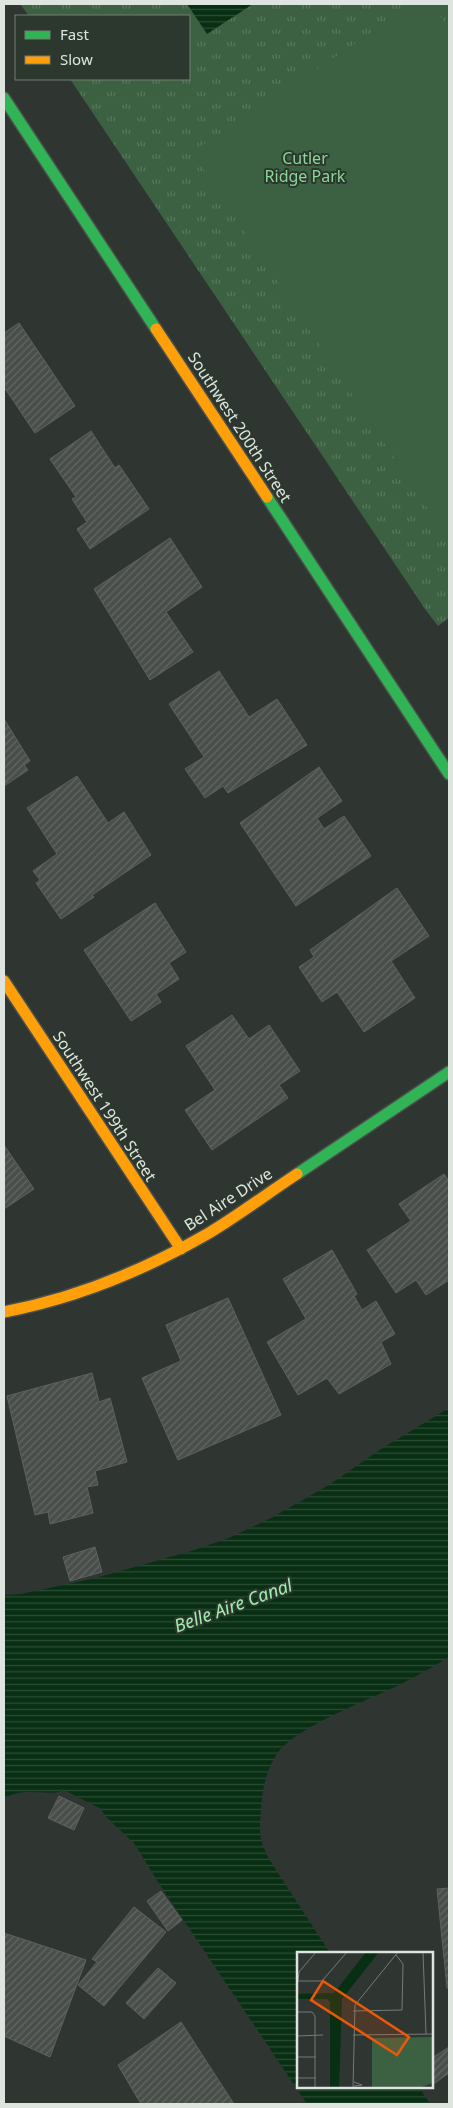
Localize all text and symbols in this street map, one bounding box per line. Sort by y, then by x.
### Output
legend [15,15,190,80]
text: Fast [60,24,89,44]
text: Slow [60,49,93,69]
park label: Cutler Ridge Park [265,147,346,187]
street label: Southwest 200th Street [183,348,297,507]
street label: Southwest 199th Street [48,1027,162,1186]
street label: Bel Aire Drive [180,1162,276,1236]
water label: Belle Aire Canal [171,1572,296,1637]
inset map [297,1952,433,2088]

